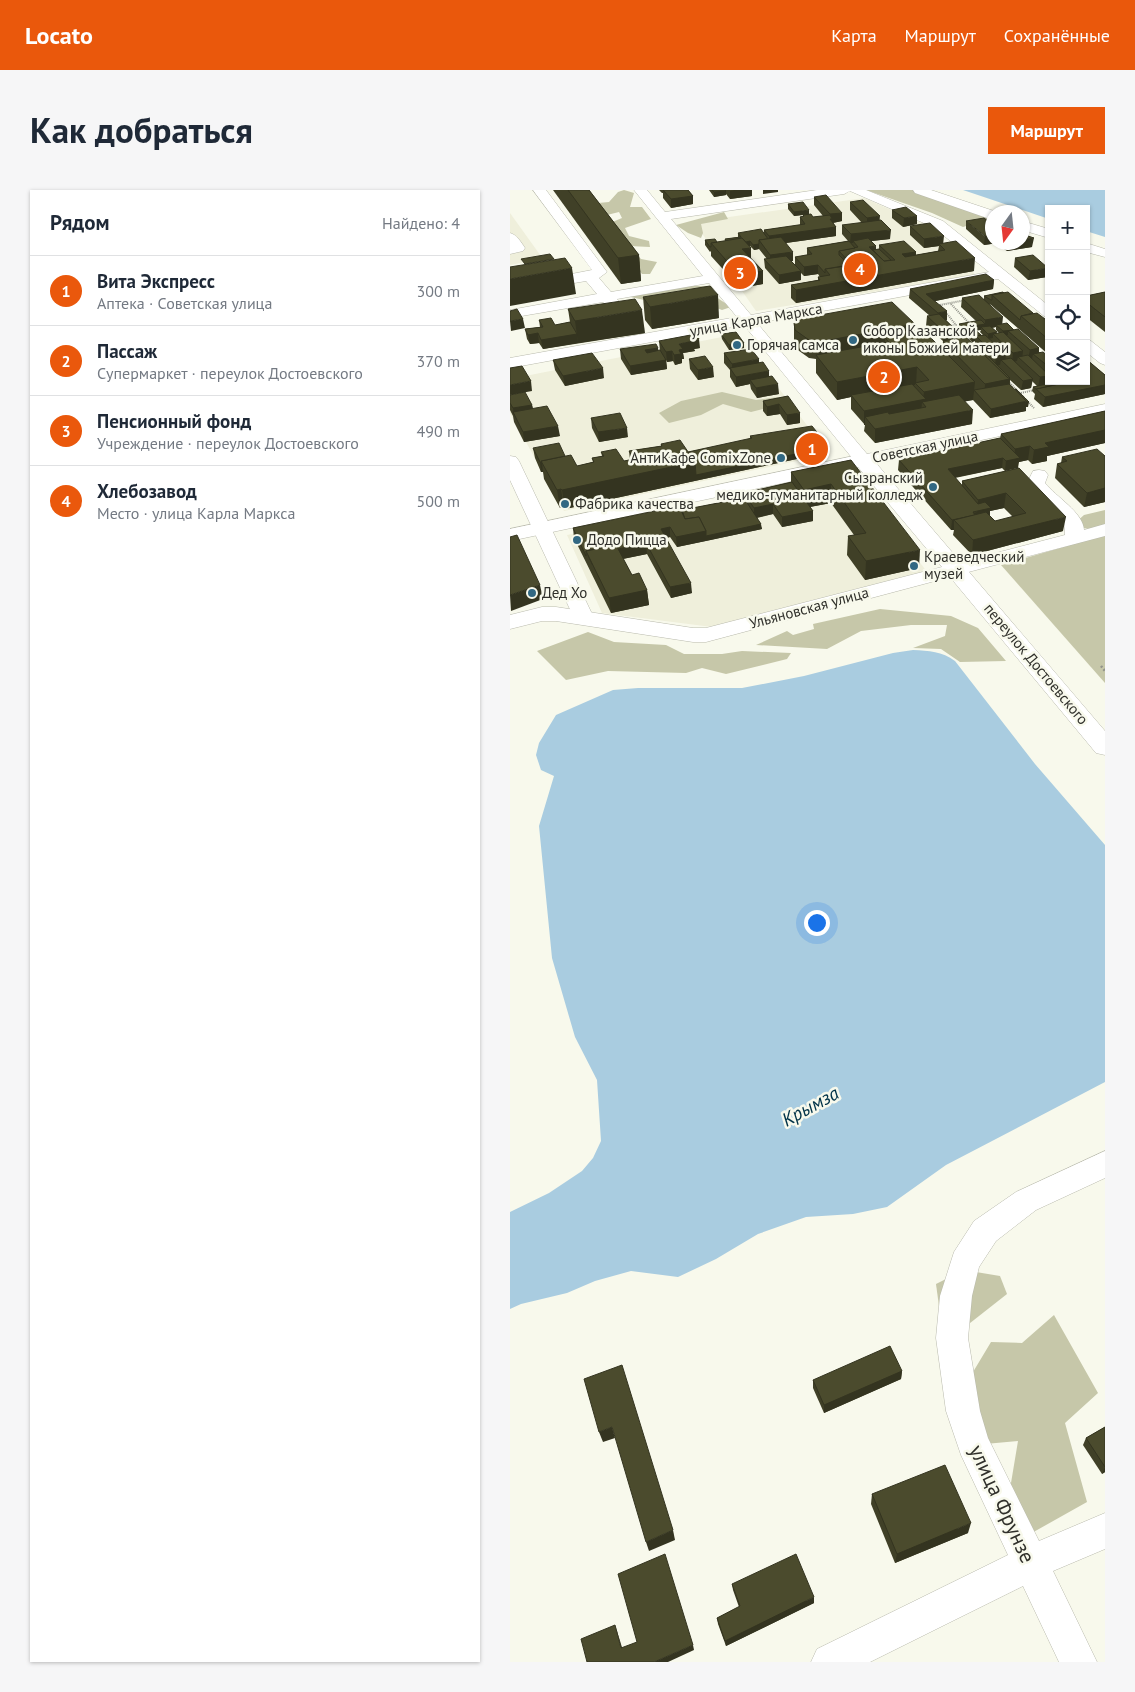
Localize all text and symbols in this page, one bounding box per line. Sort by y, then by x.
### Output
text: Locato [25,20,93,51]
text: Карта [831,24,877,47]
text: Маршрут [905,24,976,47]
text: Сохранённые [1004,24,1110,47]
text: Как добраться [30,107,253,153]
button: Маршрут [988,107,1105,154]
north arrow [985,205,1030,250]
map controls [1045,205,1090,385]
button: + [1045,205,1090,250]
text: Рядом [50,209,109,236]
text: Найдено: 4 [382,213,460,233]
pin: 4 [844,250,876,288]
button: − [1045,250,1090,295]
pin: 3 [724,254,756,292]
text: Вита Экспресс [97,269,215,293]
text: 1 [61,281,71,301]
text: 300 m [417,281,460,301]
text: Аптека · Советская улица [97,293,272,313]
button: locate [1045,295,1090,340]
street label: улица Карла Маркса [688,298,824,341]
place label: Собор Казанской иконы Божией матери [863,321,1009,357]
marker: Собор Казанской иконы Божией матери [847,334,859,346]
place label: Горячая самса [747,335,839,354]
text: Пассаж [97,339,157,363]
marker: Горячая самса [731,339,743,351]
button: layers [1045,340,1090,385]
text: 2 [61,351,71,371]
text: 370 m [417,351,460,371]
pin: 2 [868,358,900,396]
text: Супермаркет · переулок Достоевского [97,363,363,383]
text: Пенсионный фонд [97,409,251,433]
text: 3 [61,421,71,441]
text: 490 m [417,421,460,441]
street label: Советская улица [870,426,980,467]
pin: 1 [796,430,828,468]
text: Учреждение · переулок Достоевского [97,433,359,453]
place label: АнтиКафе ComixZone [630,448,771,467]
marker: АнтиКафе ComixZone [775,452,787,464]
place label: Сызранский медико-гуманитарный колледж [716,468,923,504]
text: Хлебозавод [97,479,197,503]
marker: Сызранский медико-гуманитарный колледж [927,481,939,493]
text: 4 [61,491,71,511]
text: 500 m [417,491,460,511]
place label: Фабрика качества [575,494,694,513]
marker: Фабрика качества [559,498,571,510]
text: Место · улица Карла Маркса [97,503,295,523]
place label: Додо Пицца [587,530,667,549]
marker: Додо Пицца [571,534,583,546]
place label: Краеведческий музей [924,547,1024,583]
marker: Краеведческий музей [908,560,920,572]
street label: Ульяновская улица [747,582,871,633]
place label: Дед Хо [542,583,587,602]
marker: Дед Хо [526,587,538,599]
street label: переулок Достоевского [980,599,1093,728]
your location [804,910,830,936]
water label: Крымза [777,1080,843,1131]
street label: улица Фрунзе [963,1440,1042,1567]

